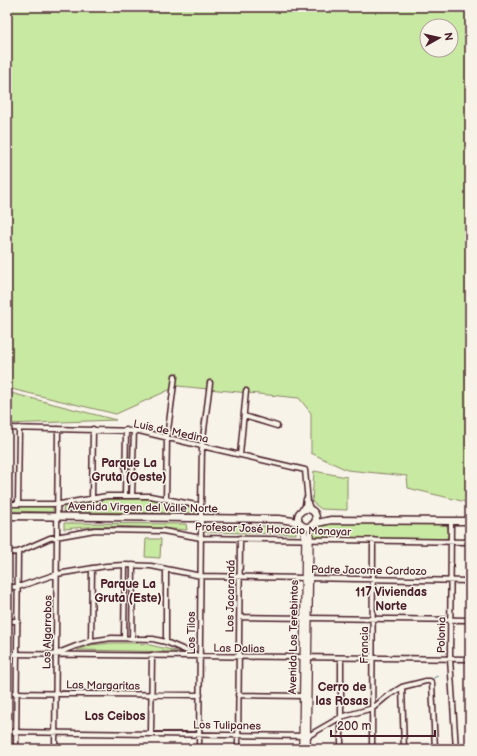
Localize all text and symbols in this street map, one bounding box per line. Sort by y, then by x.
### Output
north arrow [419,18,459,58]
text: N [441,32,455,42]
street label: Luis de Medina [132,417,210,446]
district label: Parque La Gruta (Oeste) [91,456,167,485]
street label: Avenida Virgen del Valle Norte [68,500,218,515]
street label: Profesor José Horacio Monayar [195,520,352,539]
street label: Los Jacarandá [223,560,238,632]
street label: Padre Jacome Cardozo [311,563,427,578]
district label: Parque La Gruta (Este) [94,577,162,606]
street label: Avenida Los Terebintos [286,579,301,694]
district label: 117 Viviendas Norte [355,585,427,614]
street label: Los Algarrobos [40,594,55,669]
street label: Los Tilos [185,611,198,655]
street label: Polonia [435,617,448,653]
street label: Francia [358,626,371,664]
street label: Las Dalias [213,642,265,655]
street label: Las Margaritas [66,678,141,693]
district label: Cerro de las Rosas [316,680,368,709]
district label: Los Ceibos [85,709,146,724]
scale bar [331,712,435,738]
street label: Los Tulipanes [193,718,262,733]
text: 200 m [337,719,371,734]

